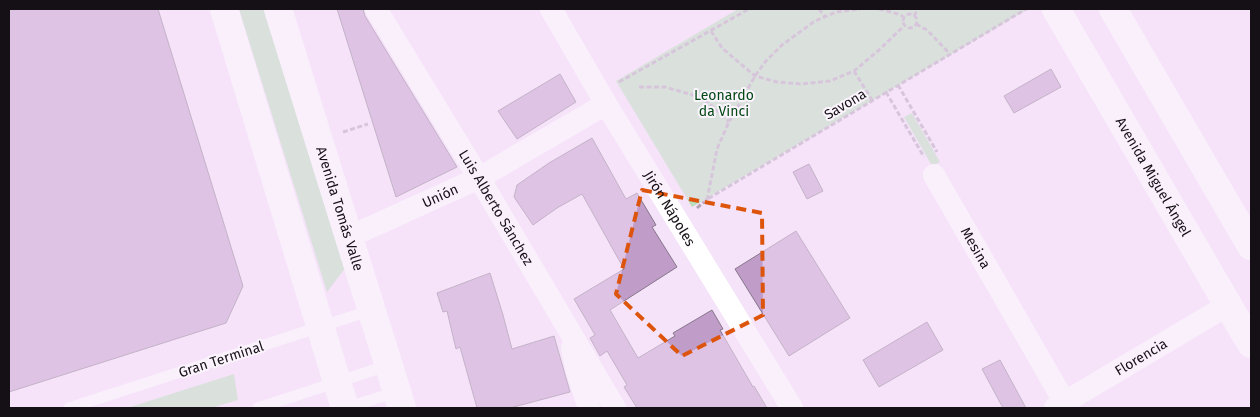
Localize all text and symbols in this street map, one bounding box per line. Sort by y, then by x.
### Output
street label: Savona [821,85,869,124]
park label: Leonardo da Vinci [694,87,754,120]
street label: Avenida Miguel Ángel [1112,114,1194,240]
street label: Avenida Tomás Valle [312,144,367,273]
street label: Luis Alberto Sánchez [455,147,537,269]
street label: Jirón Nápoles [640,168,699,250]
street label: Unión [420,181,461,212]
street label: Mesina [957,224,994,272]
street label: Florencia [1112,335,1170,379]
street label: Gran Terminal [176,338,266,381]

